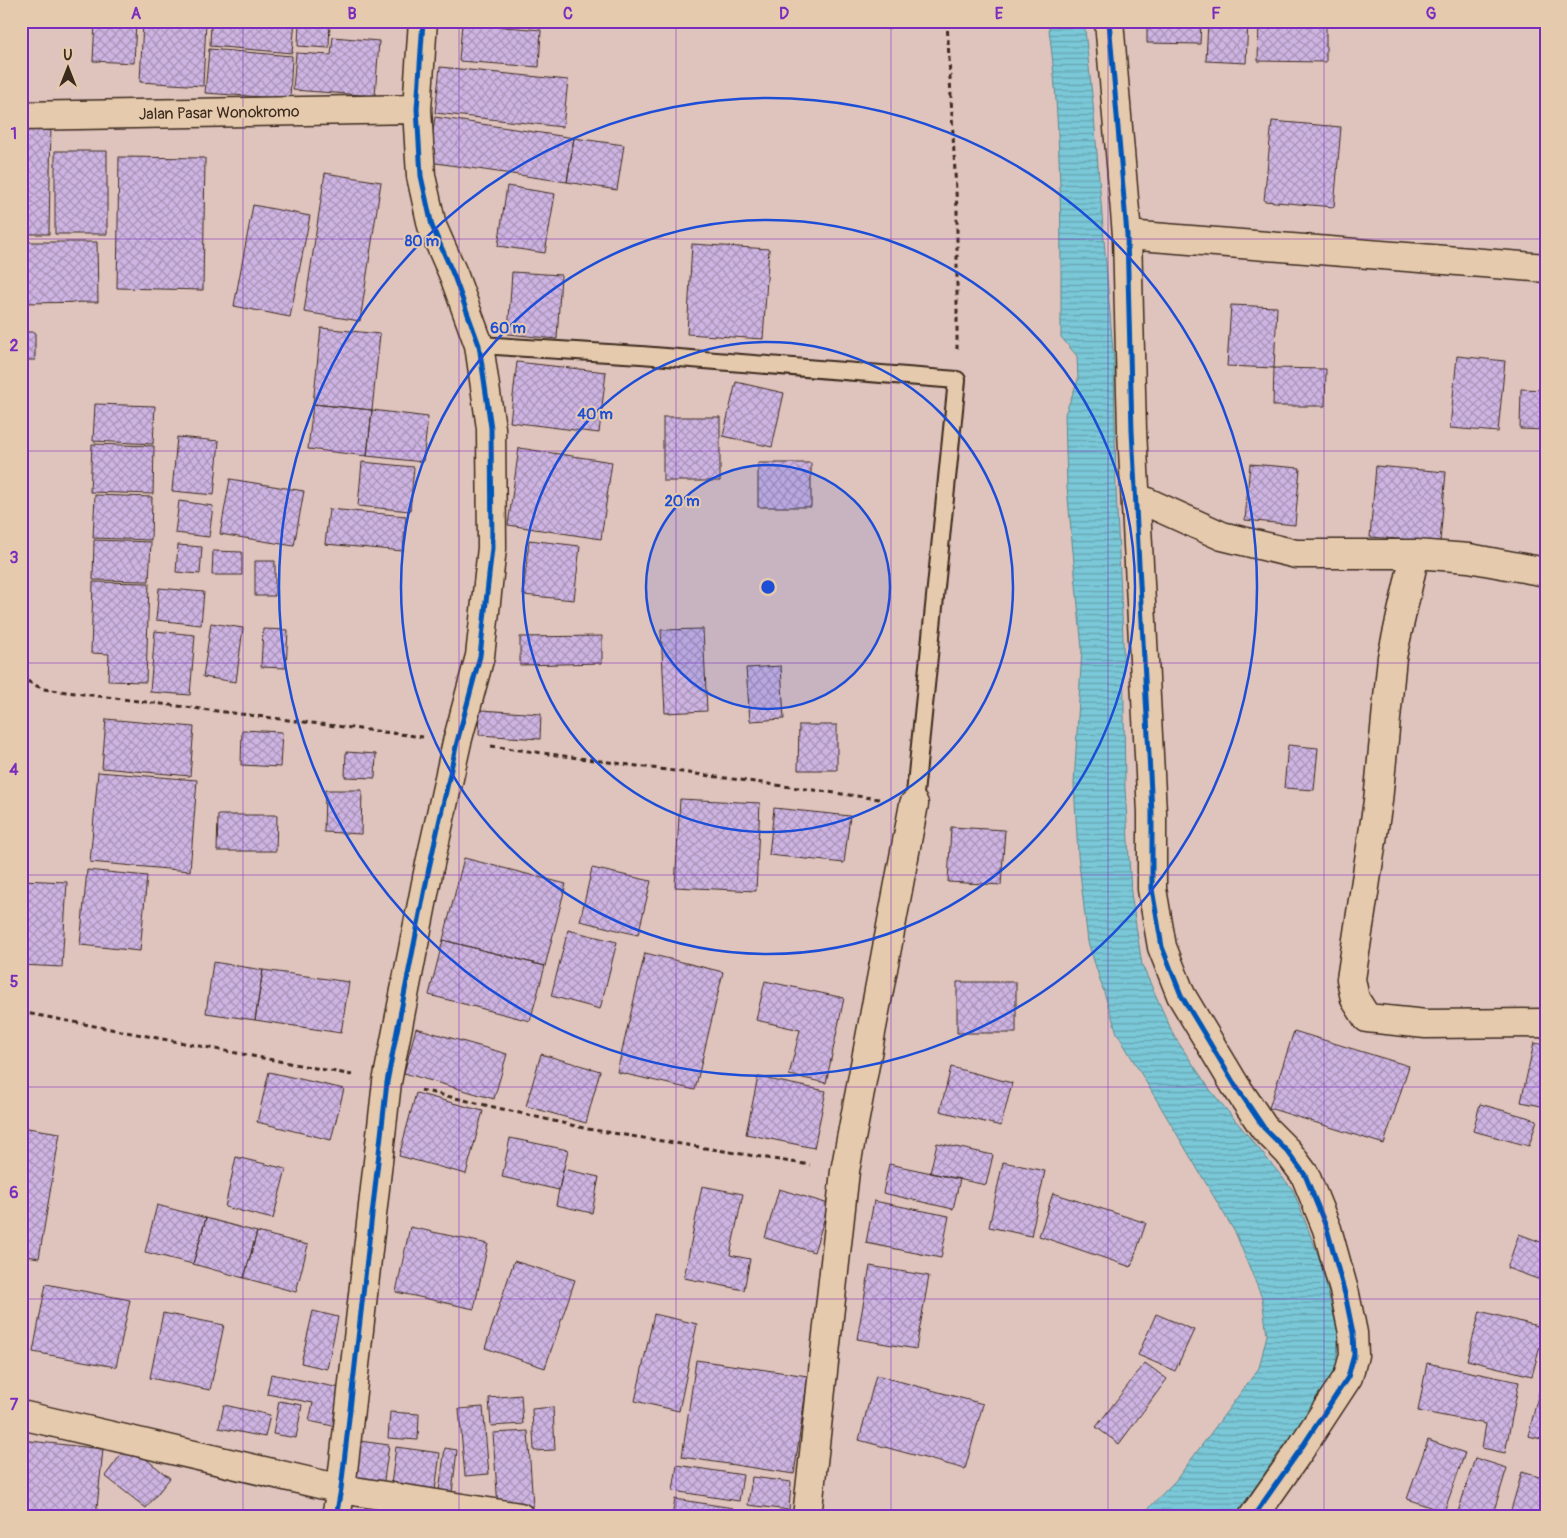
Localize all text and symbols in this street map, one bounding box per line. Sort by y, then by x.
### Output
text: A [131,4,142,24]
text: B [347,4,357,24]
text: C [563,4,573,24]
text: D [779,4,789,24]
text: E [995,4,1004,24]
text: F [1211,4,1221,24]
text: G [1426,4,1437,24]
north arrow [42,42,92,92]
text: U [63,47,73,64]
street label: Jalan Pasar Wonokromo [138,102,300,124]
text: 1 [11,124,17,144]
text: 80 m [405,232,439,251]
text: 60 m [490,319,526,338]
text: 2 [10,336,19,356]
text: 40 m [577,405,613,424]
text: 20 m [664,492,700,511]
text: 3 [10,548,19,568]
centre of rings [759,578,777,596]
text: 4 [9,760,19,780]
text: 5 [10,972,19,992]
text: 6 [9,1183,19,1203]
text: 7 [10,1395,19,1415]

